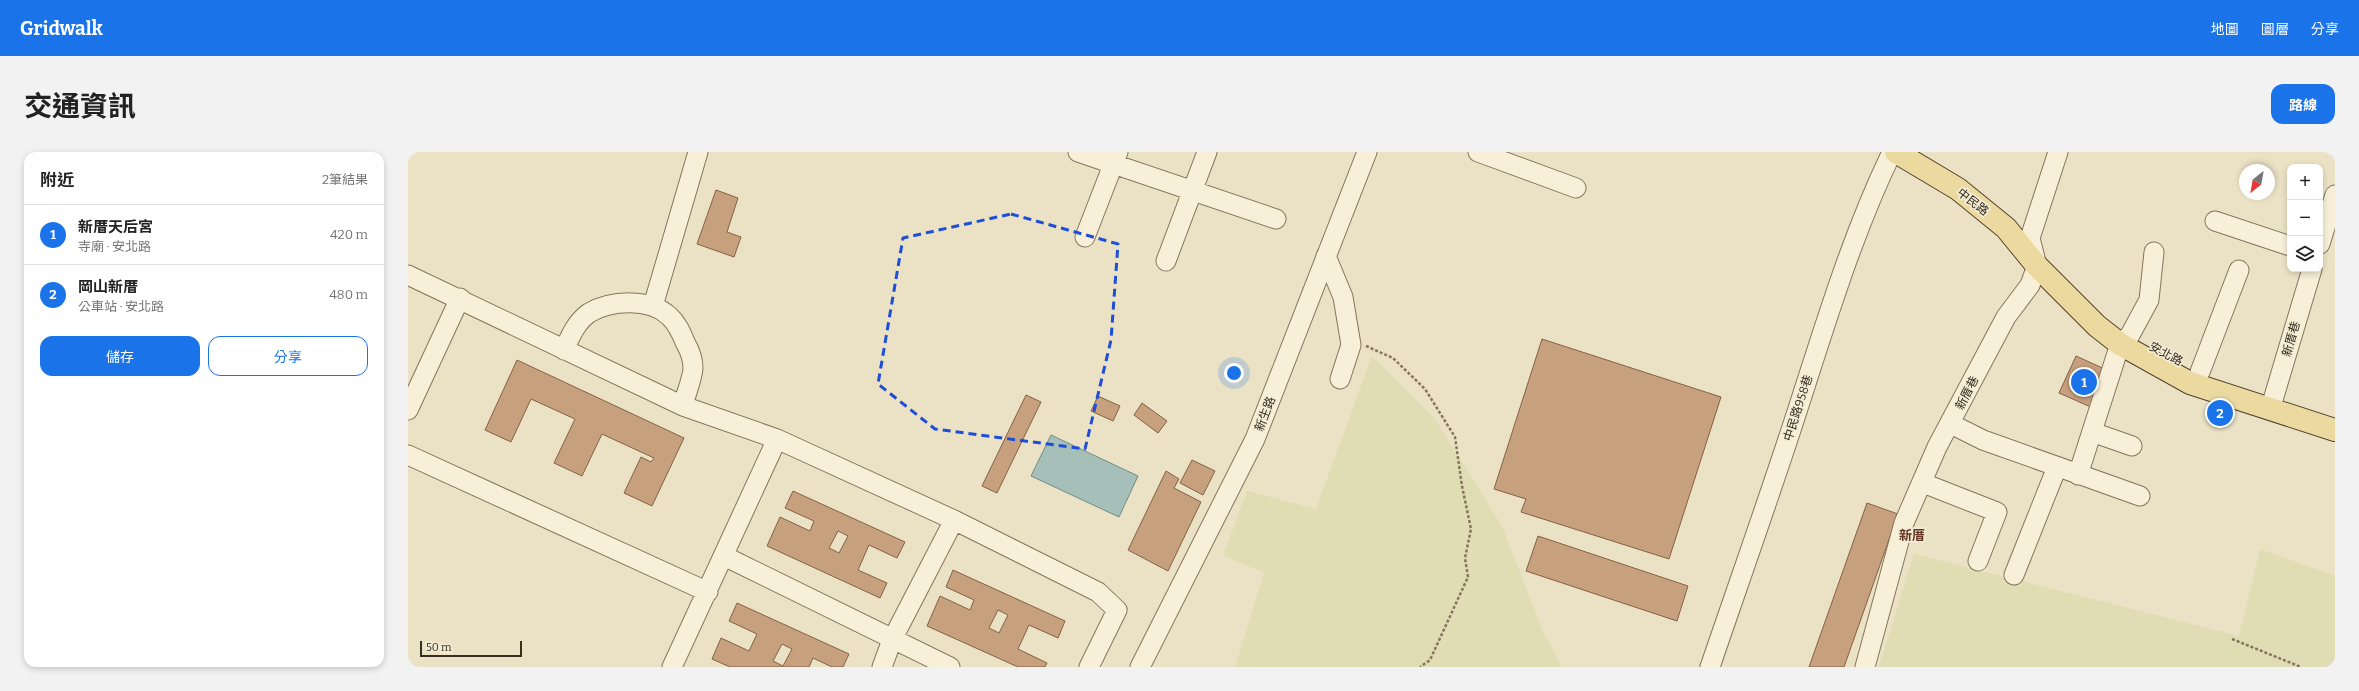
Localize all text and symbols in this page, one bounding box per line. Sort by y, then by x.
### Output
text: Gridwalk [20,17,103,40]
text: 地圖 [2211,21,2239,38]
text: 圖層 [2261,21,2289,38]
text: 分享 [2311,21,2339,38]
button: 路線 [2271,84,2335,124]
text: 交通資訊 [24,90,136,123]
north arrow [2239,164,2275,200]
map controls [2287,164,2323,272]
button: + [2287,164,2323,200]
text: 附近 [40,170,74,191]
text: 2筆結果 [322,172,368,187]
street label: 中民路 [1955,185,1991,219]
button: − [2287,200,2323,236]
text: 新厝天后宮 [78,218,153,236]
text: 1 [50,227,56,242]
text: 420 m [330,227,368,242]
button: layers [2287,236,2323,272]
text: 寺廟 · 安北路 [78,239,151,254]
text: 岡山新厝 [78,278,138,296]
text: 2 [49,287,57,302]
text: 480 m [329,287,368,302]
text: 公車站 · 安北路 [78,299,164,314]
street label: 新厝巷 [2279,320,2303,358]
button: 儲存 [40,336,200,376]
button: 分享 [208,336,368,376]
street label: 安北路 [2147,339,2185,369]
your location [1224,363,1244,383]
pin: 1 [2071,367,2097,397]
street label: 中民路958巷 [1781,373,1815,443]
street label: 新厝巷 [1953,374,1981,412]
street label: 新生路 [1252,395,1278,433]
pin: 2 [2207,398,2233,428]
district label: 新厝 [1899,528,1925,543]
scale bar [420,639,522,658]
text: 50 m [426,641,452,654]

